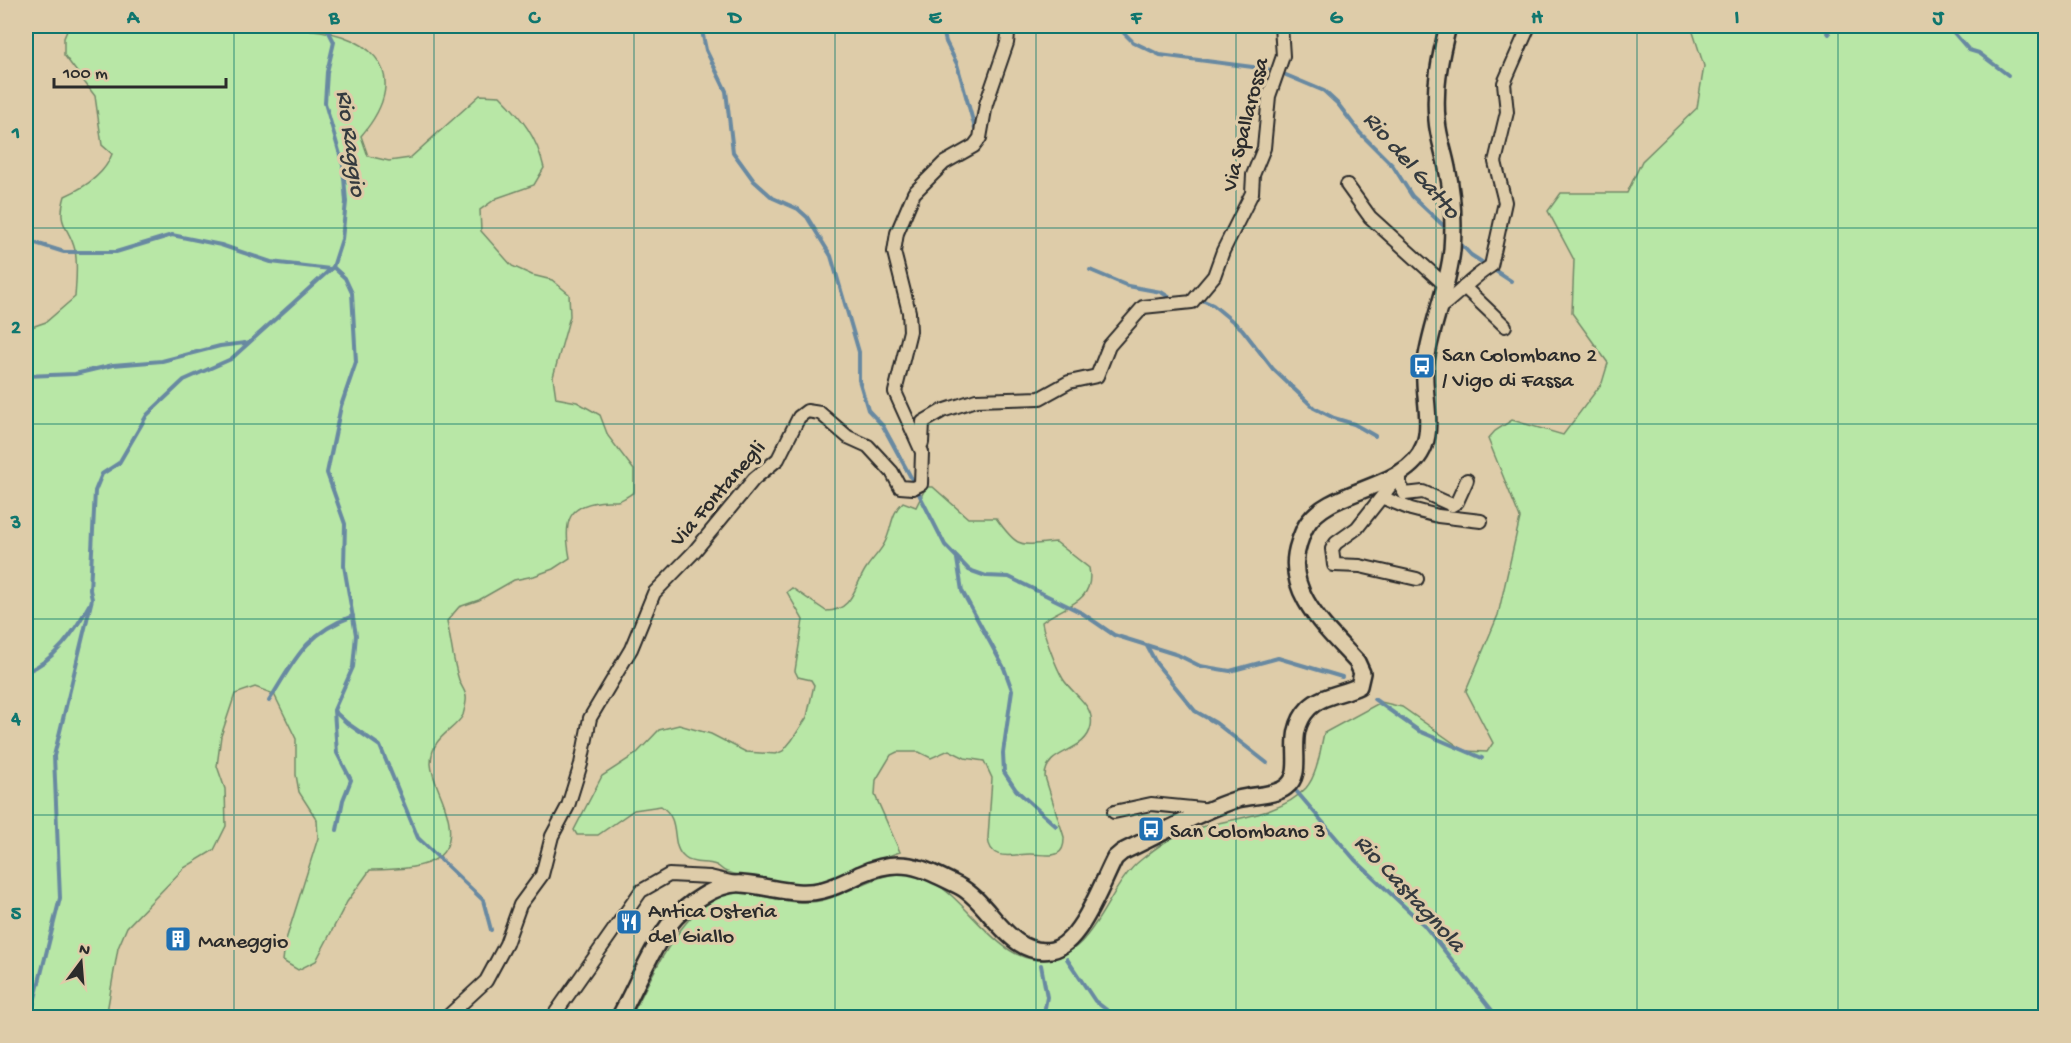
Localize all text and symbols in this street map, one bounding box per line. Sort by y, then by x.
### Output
text: A [126,8,141,31]
text: B [328,8,340,31]
text: C [528,8,542,31]
text: D [726,8,742,31]
text: E [929,8,943,31]
text: F [1130,8,1143,31]
text: G [1330,8,1344,31]
text: H [1531,8,1543,31]
text: I [1735,8,1740,31]
text: J [1932,8,1945,31]
scale bar [54,51,226,89]
street label: Via Spallarossa [1217,54,1276,196]
text: 100 m [62,64,108,85]
water label: Rio Raggio [328,89,372,200]
water label: Rio del Gatto [1356,106,1466,227]
text: 1 [11,123,20,146]
text: 2 [11,318,21,341]
place label: San Colombano 2 / Vigo di Fassa [1442,344,1597,395]
bus stop icon: San Colombano 2 / Vigo di Fassa [1407,351,1437,381]
street label: Via Fontanegli [665,436,772,554]
text: 3 [10,513,21,536]
text: 4 [10,709,21,732]
bus stop icon: San Colombano 3 [1136,814,1166,844]
place label: San Colombano 3 [1170,820,1326,846]
water label: Rio Castagnola [1347,830,1471,960]
place label: Antica Osteria del Giallo [648,900,777,951]
text: 5 [11,904,22,927]
restaurant icon: Antica Osteria del Giallo [614,907,644,937]
building icon: Maneggio [163,924,193,954]
place label: Maneggio [198,930,289,956]
north arrow [51,932,111,992]
text: N [77,940,92,962]

